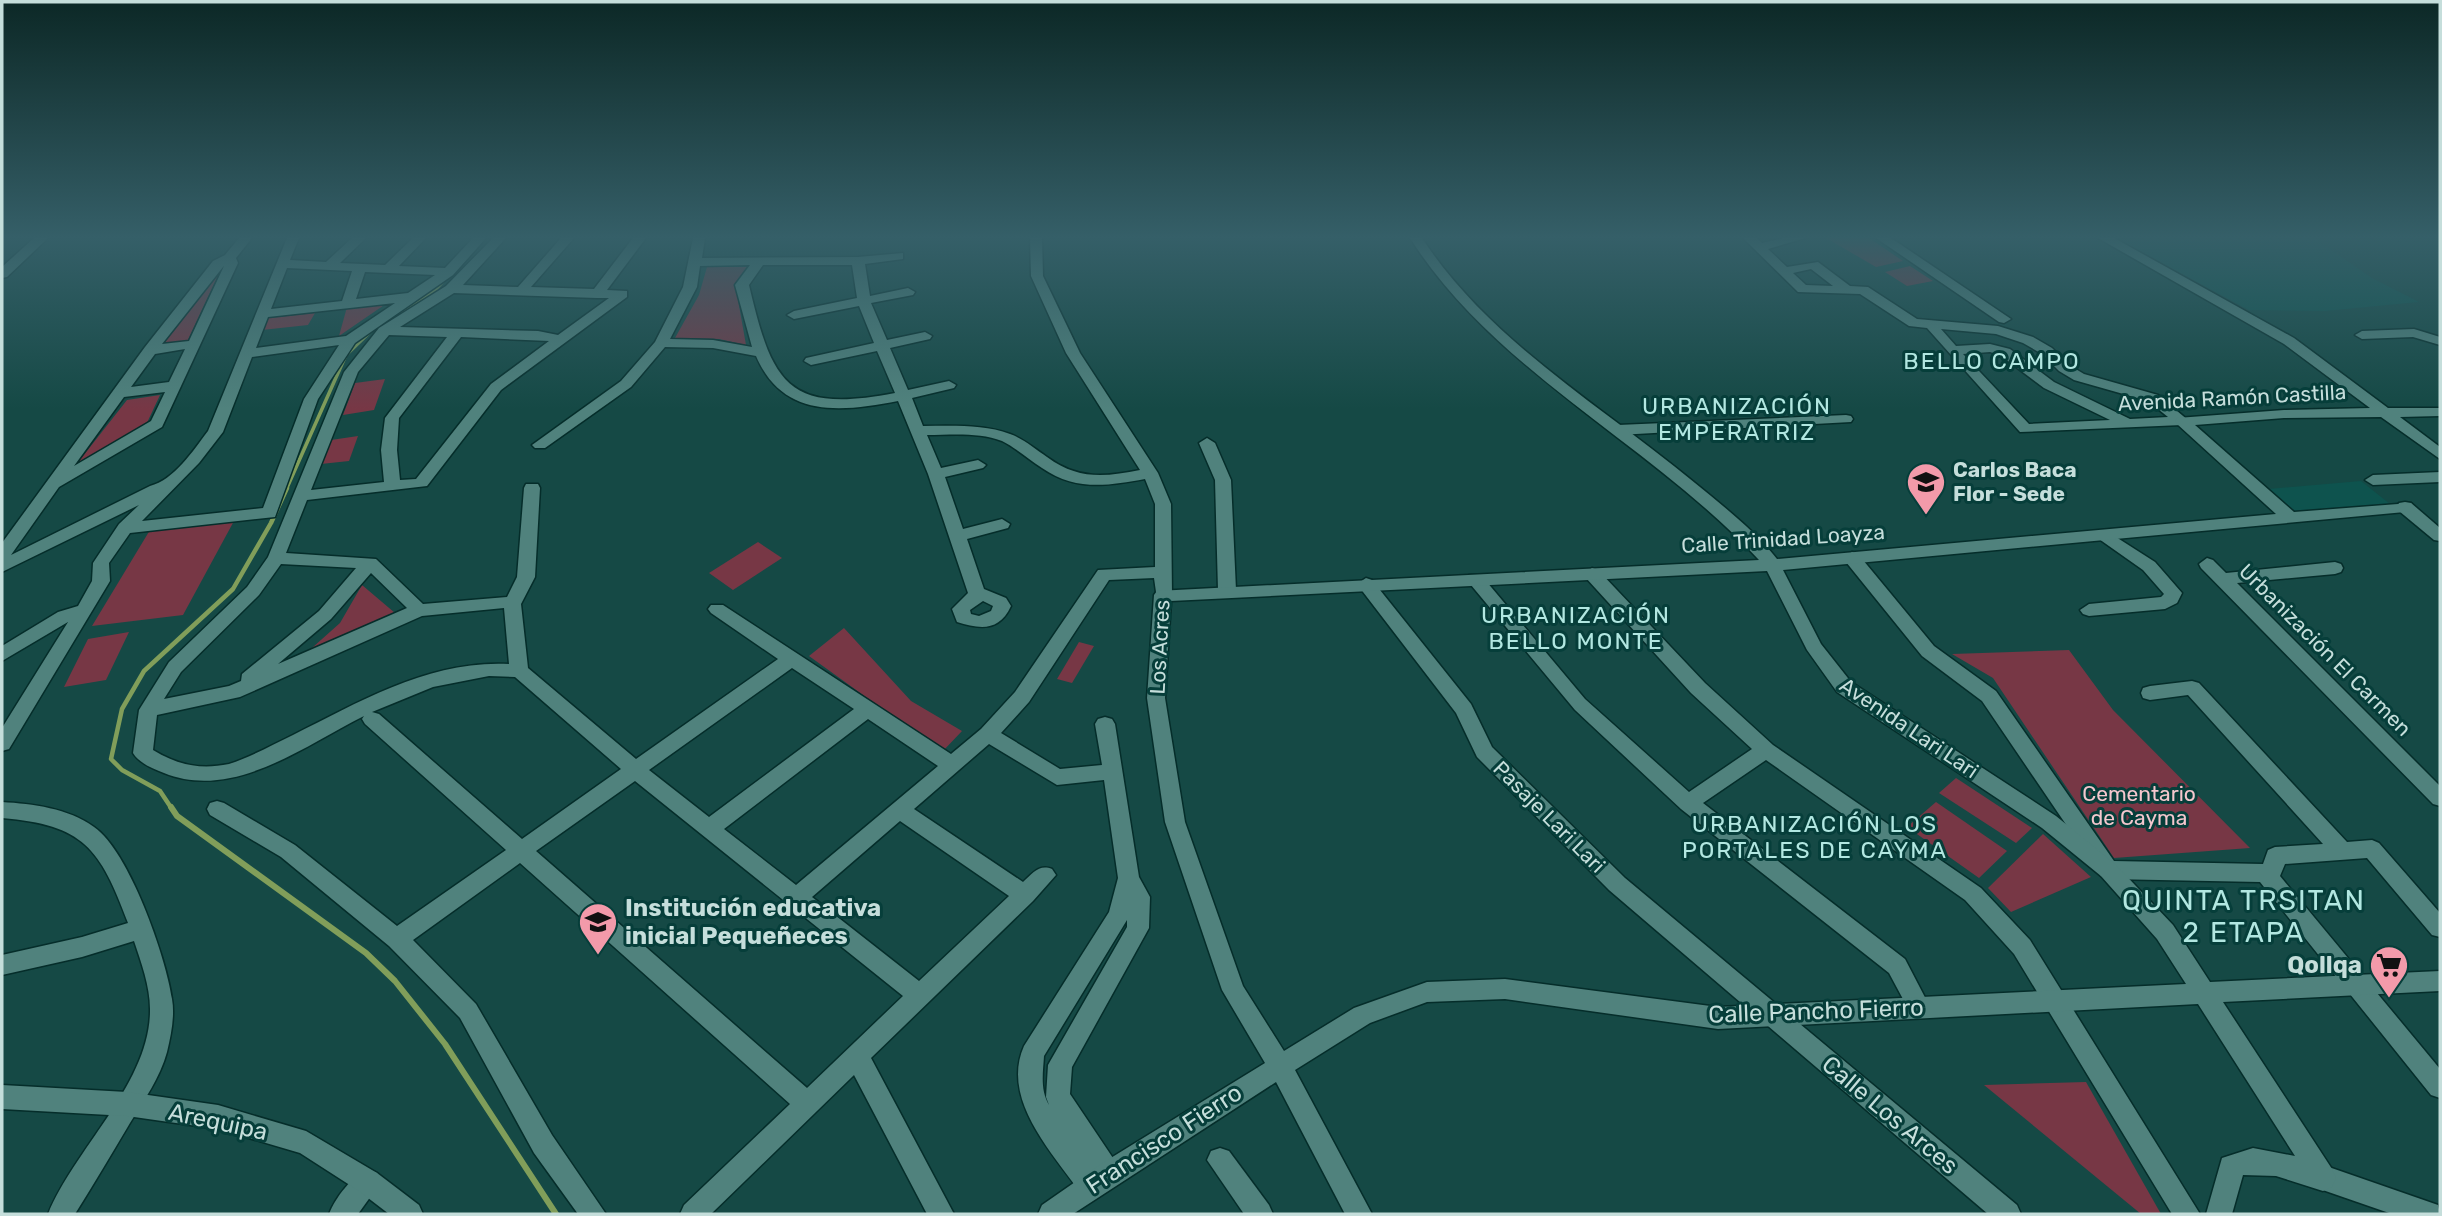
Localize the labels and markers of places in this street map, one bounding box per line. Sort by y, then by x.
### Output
place label: Carlos Baca Flor - Sede [1953,457,2077,506]
school or university icon: Carlos Baca Flor - Sede [1905,461,1947,516]
place label: Institución educativa inicial Pequeñeces [625,894,881,950]
school or university icon: Institución educativa inicial Pequeñeces [577,901,619,956]
supermarket icon: Qollqa [2368,944,2410,999]
place label: Qollqa [2287,951,2362,979]

